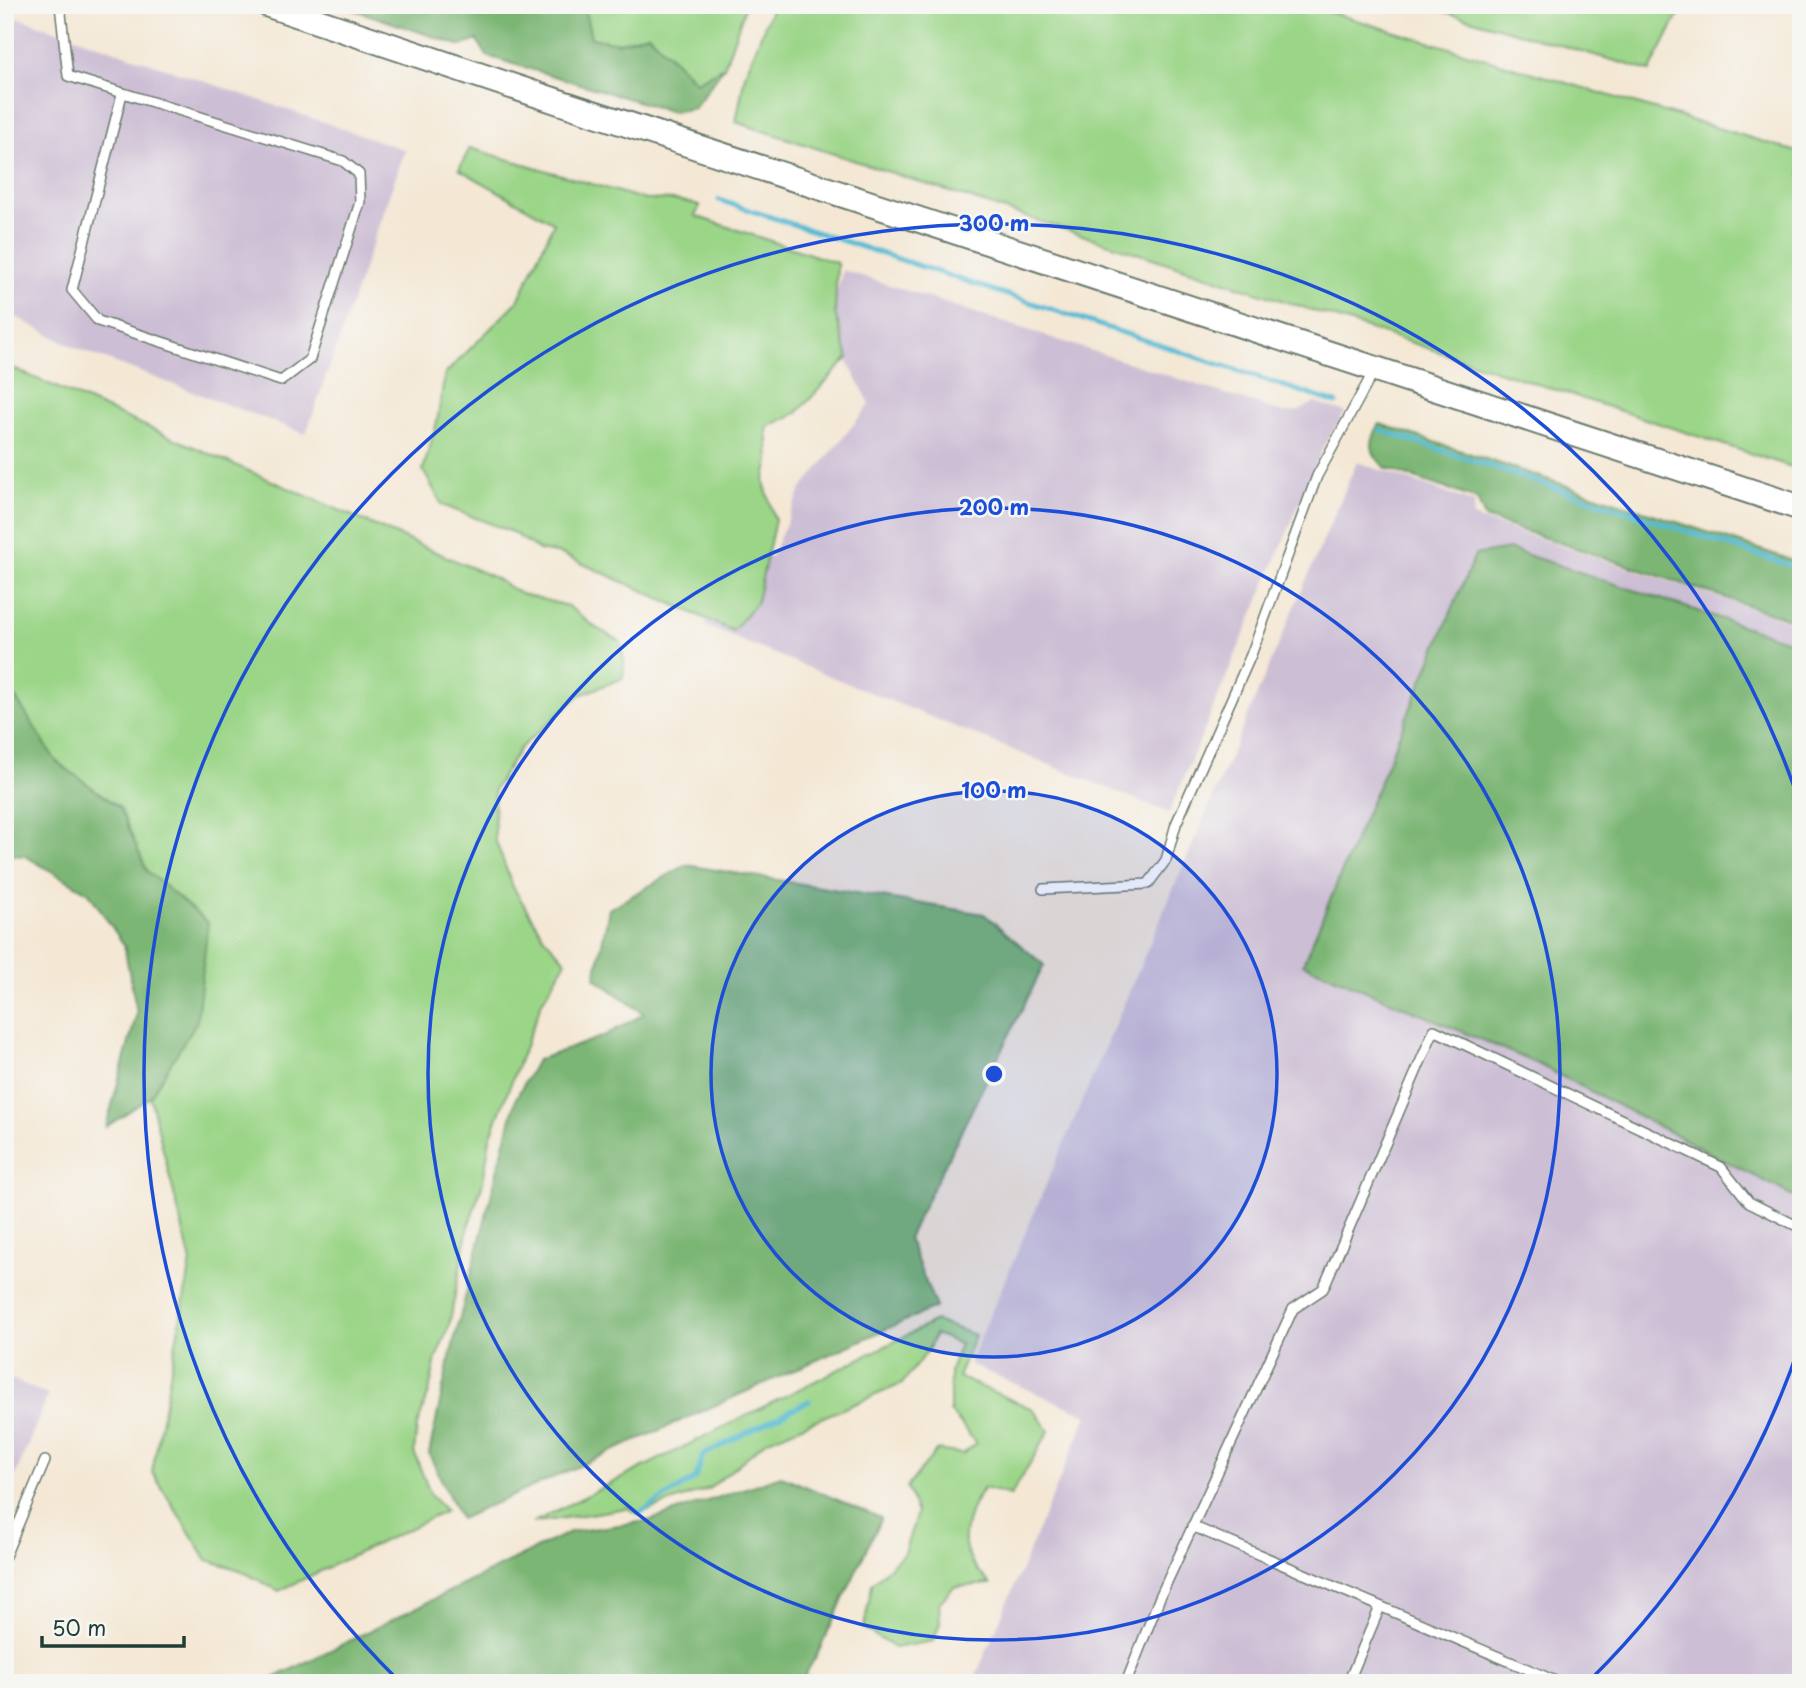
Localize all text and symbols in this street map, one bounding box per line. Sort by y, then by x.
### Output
text: 300 m [959,206,1029,238]
text: 200 m [959,490,1029,522]
text: 100 m [961,773,1027,805]
centre of rings [982,1062,1006,1086]
scale bar [42,1604,184,1648]
text: 50 m [52,1611,106,1643]

